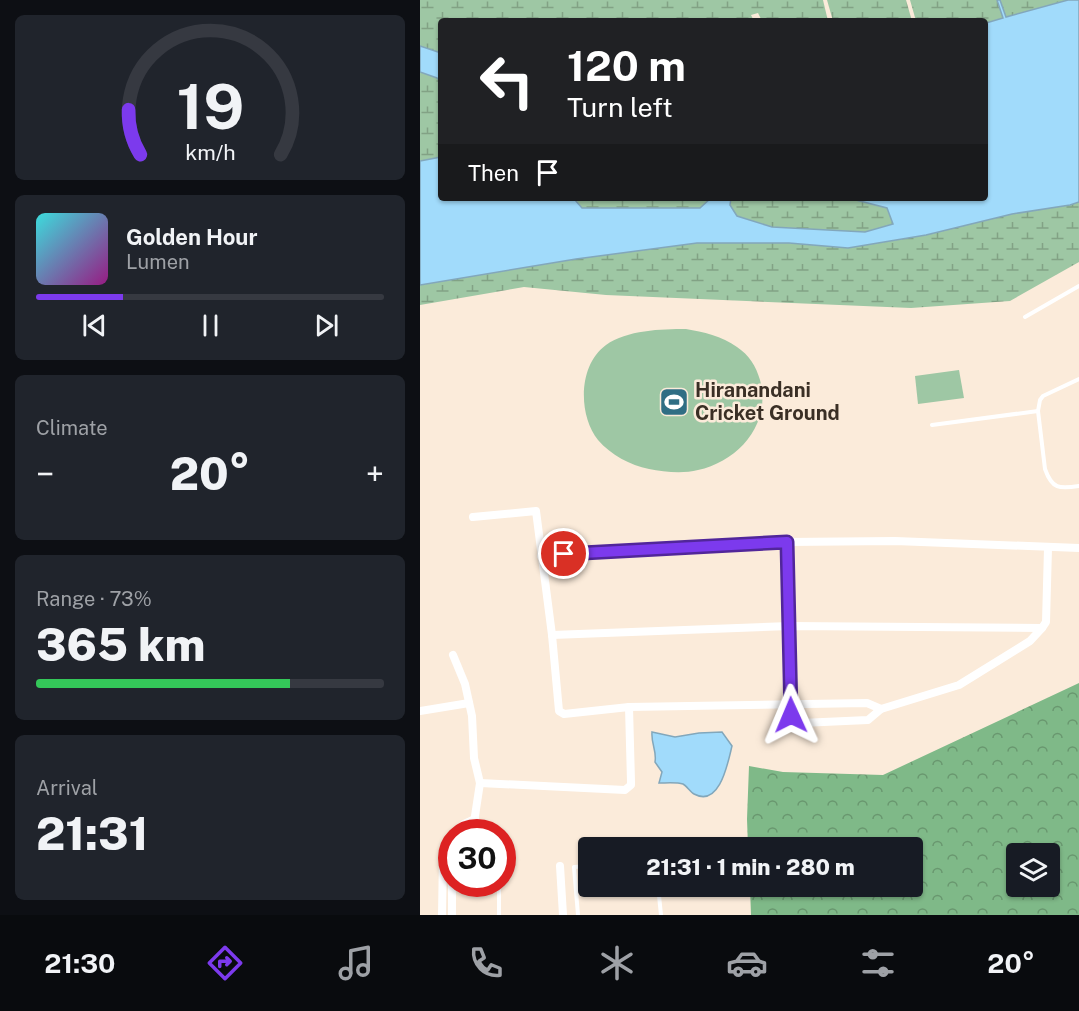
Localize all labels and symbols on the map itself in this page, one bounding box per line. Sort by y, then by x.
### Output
place label: Hiranandani Cricket Ground [695,378,840,425]
sports icon: Hiranandani Cricket Ground [658,386,690,418]
pin [538,528,589,579]
position arrow [759,683,823,747]
speed limit sign: 30 [438,819,516,897]

